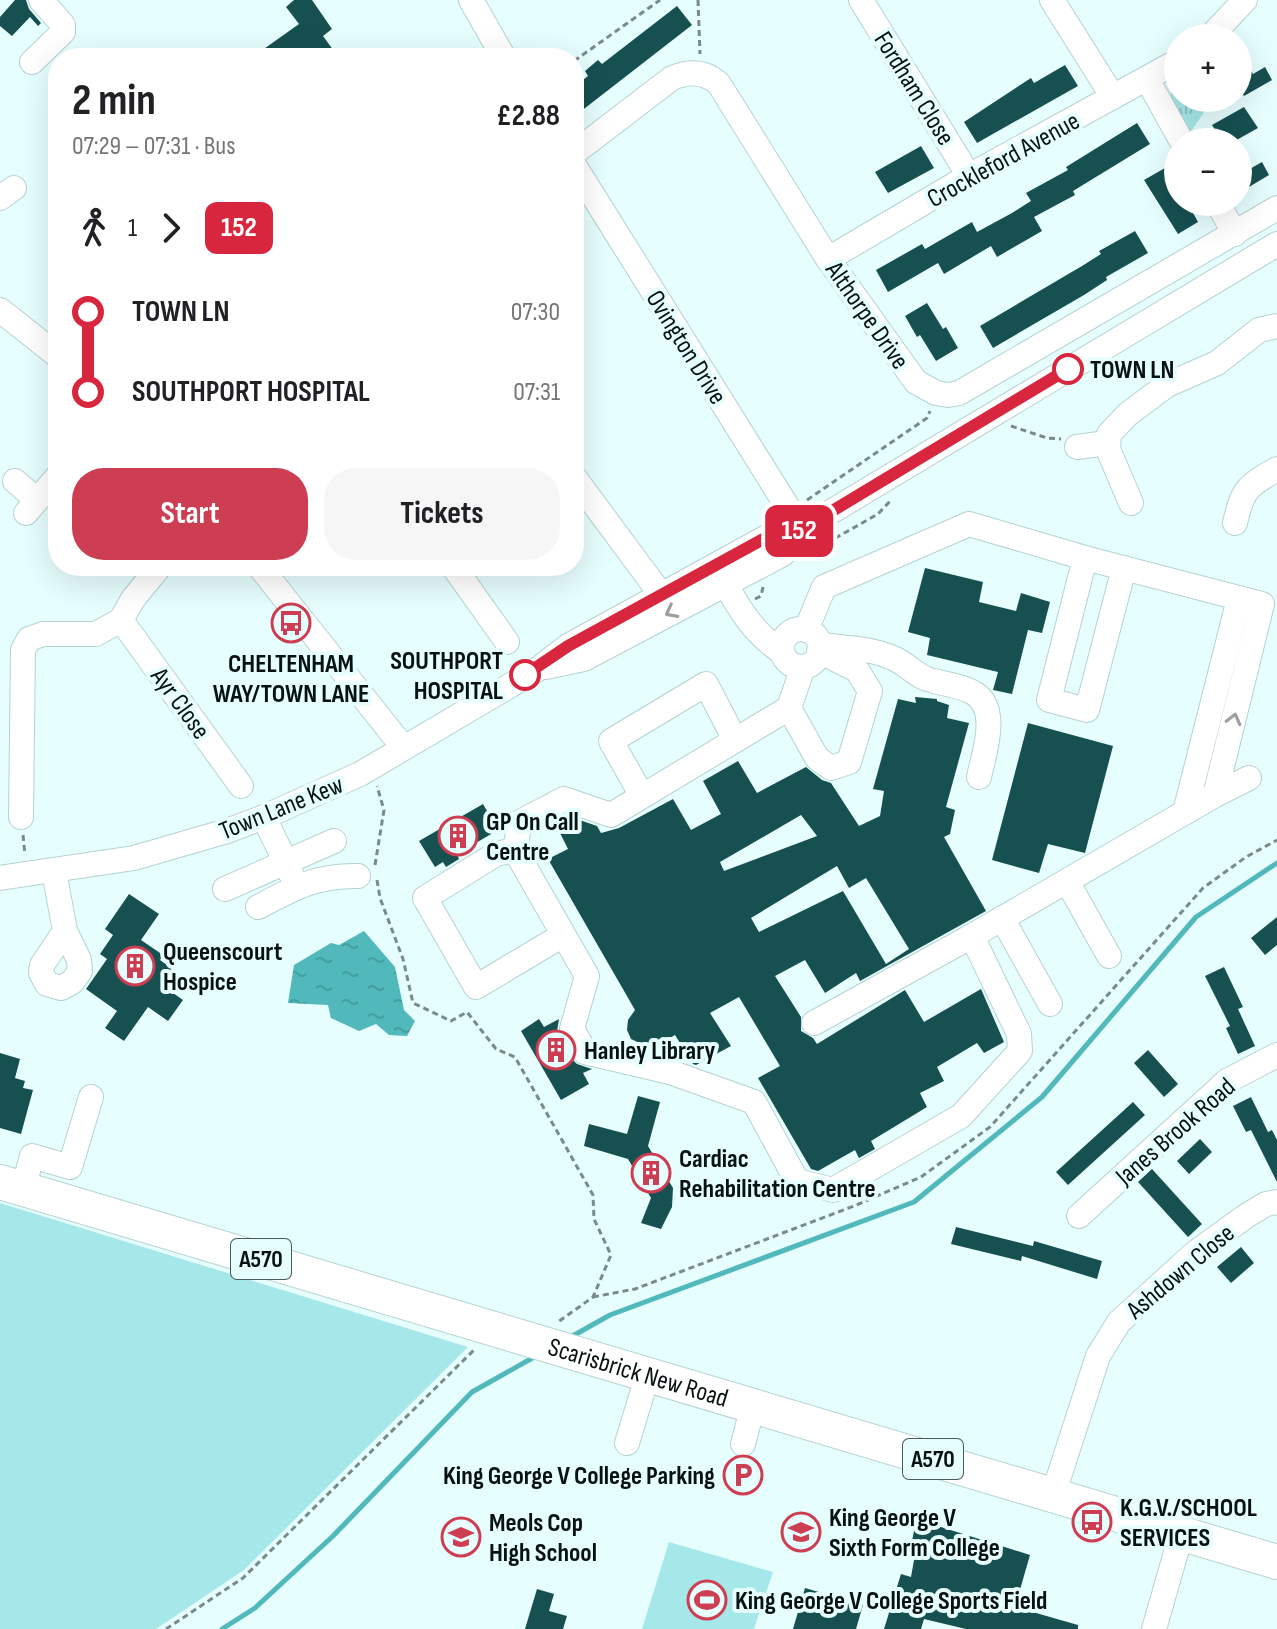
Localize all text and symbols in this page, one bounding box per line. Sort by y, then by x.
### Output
map controls [1164,24,1252,216]
button: + [1164,24,1252,112]
street label: Fordham Close [867,26,961,151]
text: 2 min [72,74,156,127]
text: £2.88 [496,98,560,134]
street label: Crockleford Avenue [922,106,1085,215]
button: − [1164,128,1252,216]
text: 07:29 – 07:31 · Bus [72,131,236,162]
icon: walk [72,206,116,250]
icon: forward [149,206,193,250]
text: 152 [221,211,257,244]
text: 1 [128,213,137,244]
street label: Althorpe Drive [818,255,915,376]
street label: Ovington Drive [639,285,733,410]
text: TOWN LN [132,294,229,330]
text: 07:30 [511,297,560,328]
marker: TOWN LN [1053,354,1083,384]
place label: TOWN LN [1090,355,1174,386]
text: SOUTHPORT HOSPITAL [132,374,370,410]
text: 07:31 [513,377,560,408]
button: Start [72,468,308,560]
button: Tickets [324,468,560,560]
line badge: 152 [753,505,845,557]
text: 152 [781,514,817,547]
bus stop icon: CHELTENHAM WAY/TOWN LANE [270,602,312,644]
one-way arrow [665,603,680,618]
place label: SOUTHPORT HOSPITAL [390,646,503,707]
place label: CHELTENHAM WAY/TOWN LANE [213,649,369,710]
marker: SOUTHPORT HOSPITAL [510,660,540,690]
street label: Ayr Close [143,661,216,746]
one-way arrow [1225,713,1242,726]
street label: Town Lane Kew [215,769,348,847]
place label: GP On Call Centre [486,807,579,868]
building icon: GP On Call Centre [437,815,479,857]
place label: Queenscourt Hospice [163,937,283,998]
building icon: Queenscourt Hospice [114,945,156,987]
building icon: Hanley Library [535,1029,577,1071]
place label: Hanley Library [584,1036,716,1067]
street label: Janes Brook Road [1109,1072,1242,1193]
place label: Cardiac Rehabilitation Centre [679,1144,876,1205]
building icon: Cardiac Rehabilitation Centre [630,1152,672,1194]
street label: Ashdown Close [1120,1218,1241,1327]
road number: A570 [231,1239,291,1279]
street label: Scarisbrick New Road [544,1332,732,1415]
road number: A570 [903,1439,963,1479]
parking icon: King George V College Parking [722,1454,764,1496]
place label: King George V College Parking [443,1461,715,1492]
place label: K.G.V./SCHOOL SERVICES [1120,1493,1257,1554]
bus stop icon: K.G.V./SCHOOL SERVICES [1071,1501,1113,1543]
place label: King George V Sixth Form College [829,1503,1000,1564]
place label: Meols Cop High School [489,1508,597,1569]
school or university icon: King George V Sixth Form College [780,1511,822,1553]
school or university icon: Meols Cop High School [440,1516,482,1558]
sports icon: King George V College Sports Field [686,1579,728,1621]
place label: King George V College Sports Field [735,1586,1047,1617]

